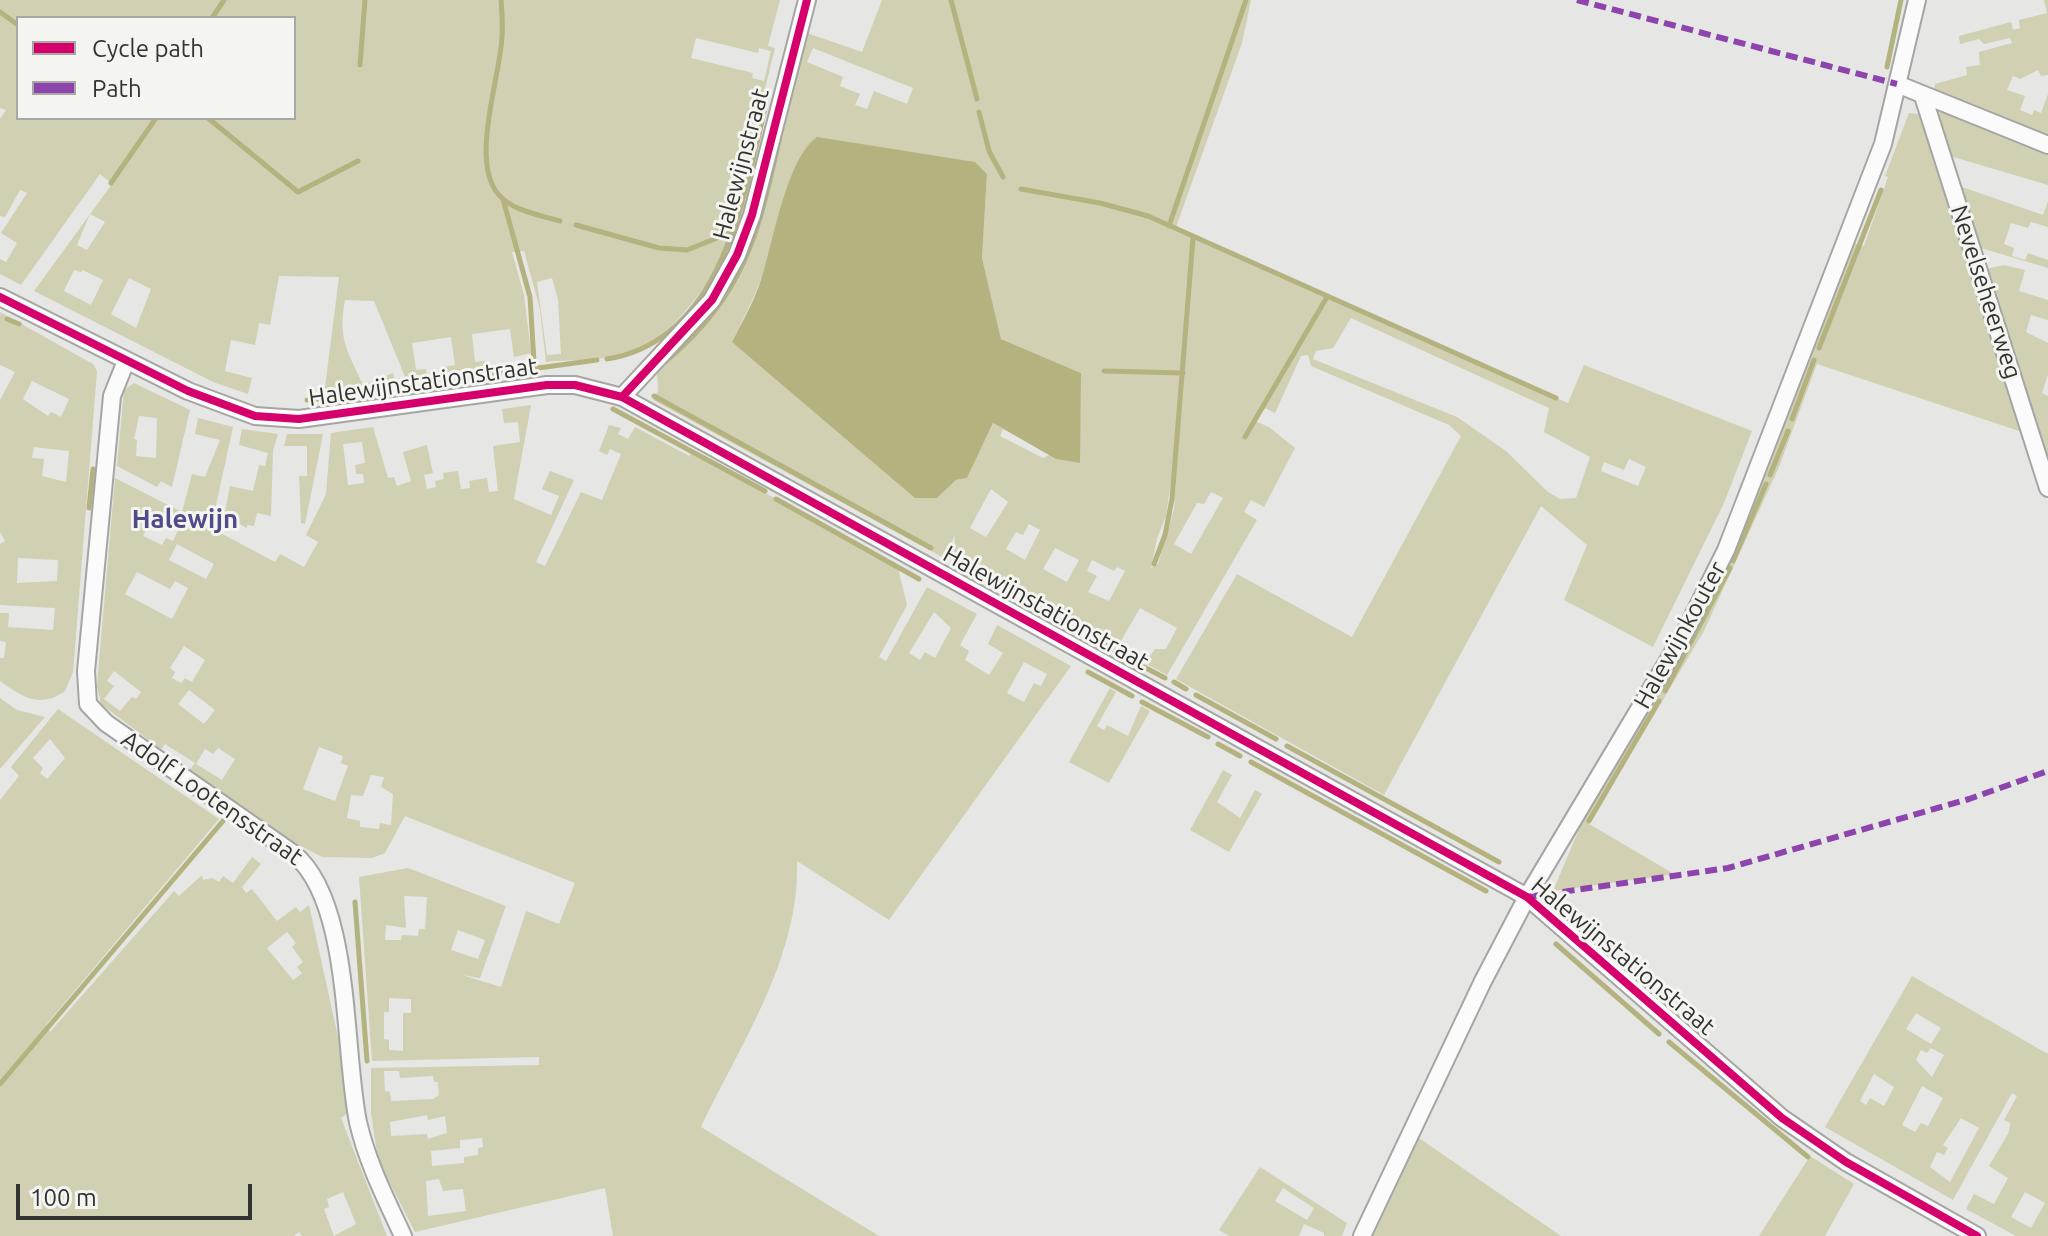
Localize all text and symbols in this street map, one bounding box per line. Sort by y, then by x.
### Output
legend [16,16,296,120]
text: Cycle path [92,35,204,62]
text: Path [92,75,142,102]
street label: Halewijnstraat [707,85,775,243]
street label: Nevelseheerweg [1944,202,2028,382]
street label: Halewijnstationstraat [307,352,539,412]
district label: Halewijn [132,503,238,535]
street label: Halewijnstationstraat [938,539,1154,677]
street label: Halewijnkouter [1628,556,1732,714]
street label: Adolf Lootensstraat [116,725,308,871]
street label: Halewijnstationstraat [1525,871,1721,1041]
scale bar [20,1168,256,1218]
text: 100 m [30,1184,97,1211]

